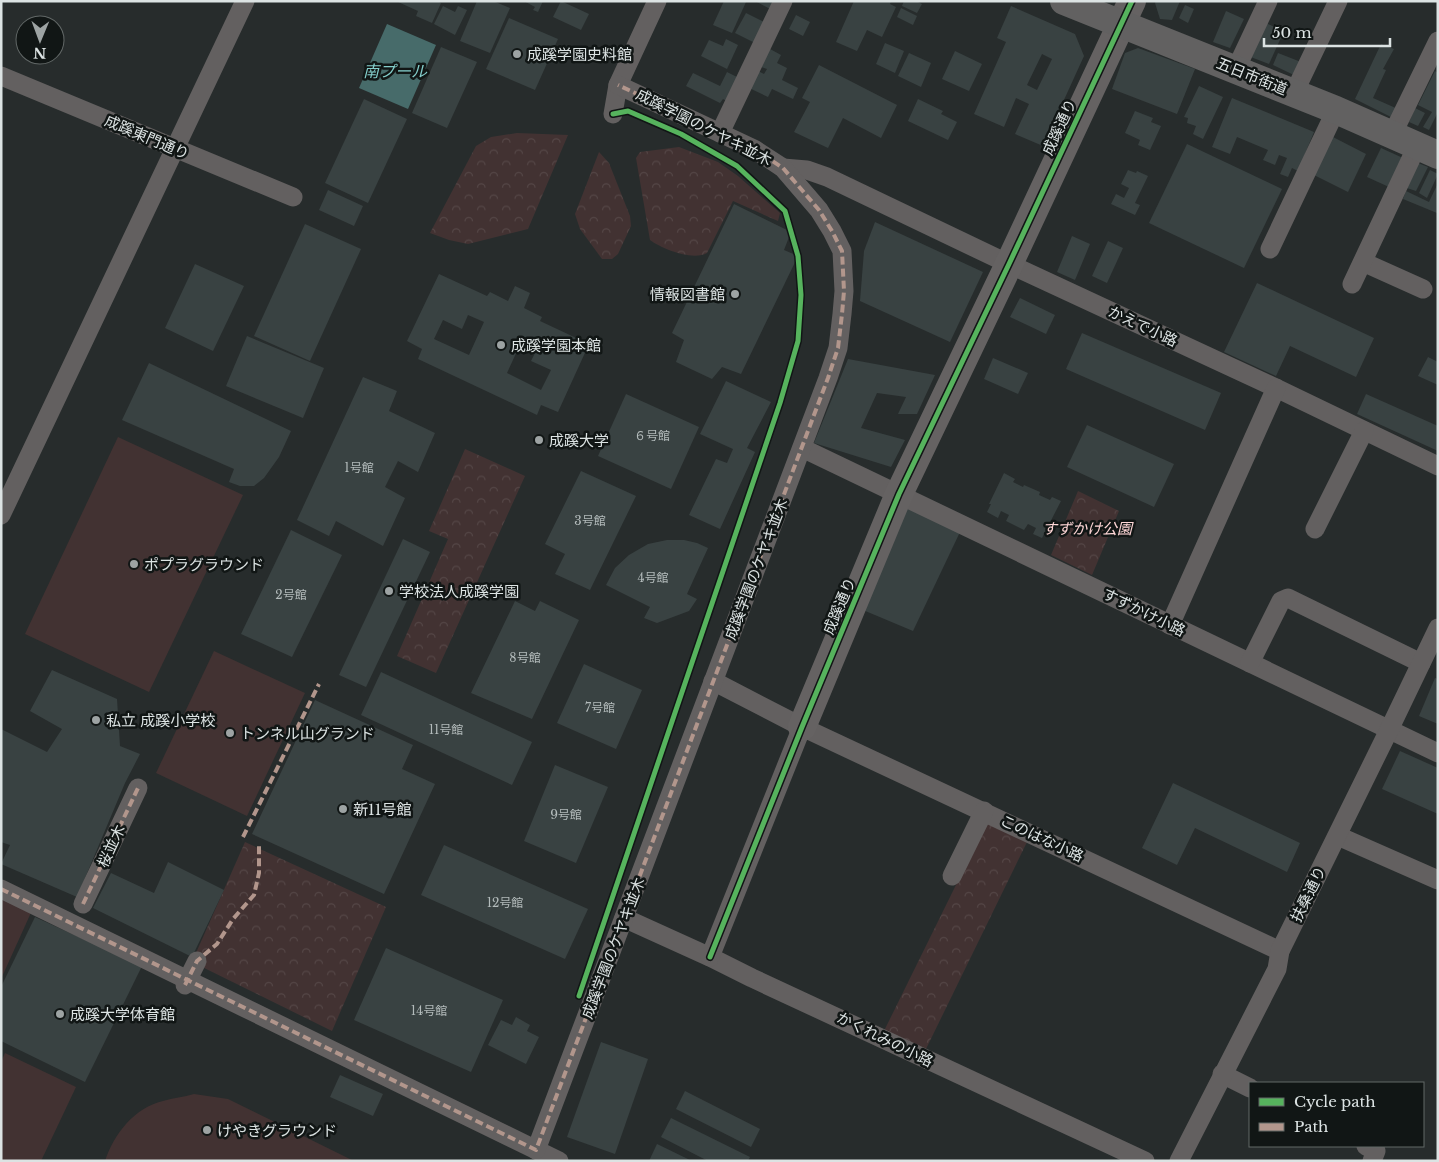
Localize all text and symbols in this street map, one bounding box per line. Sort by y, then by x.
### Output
north arrow [15,15,65,65]
scale bar [1264,15,1390,47]
text: 50 m [1272,23,1312,42]
text: N [33,44,47,62]
place label: 成蹊学園史料館 [527,45,632,64]
marker: 成蹊学園史料館 [511,48,523,60]
street label: 五日市街道 [1214,53,1290,99]
water label: 南プール [363,61,428,81]
street label: 成蹊学園のケヤキ並木 [633,84,775,170]
street label: 成蹊通り [1038,96,1080,158]
street label: 成蹊東門通り [102,111,192,163]
place label: 情報図書館 [650,285,725,304]
marker: 情報図書館 [729,288,741,300]
street label: かえで小路 [1105,302,1181,350]
place label: 成蹊学園本館 [511,336,601,355]
marker: 成蹊学園本館 [495,339,507,351]
house number: ６号館 [634,428,670,443]
place label: 成蹊大学 [549,431,609,450]
marker: 成蹊大学 [533,434,545,446]
house number: 1号館 [344,460,374,475]
street label: 成蹊学園のケヤキ並木 [720,496,792,642]
house number: 3号館 [574,513,606,528]
park label: すずかけ公園 [1042,519,1134,538]
place label: ポプラグラウンド [144,555,264,574]
marker: ポプラグラウンド [128,558,140,570]
house number: 4号館 [637,570,669,585]
street label: 成蹊通り [819,575,859,637]
place label: 学校法人成蹊学園 [399,582,519,601]
street label: すずかけ小路 [1099,584,1189,640]
marker: 学校法人成蹊学園 [383,585,395,597]
house number: 2号館 [275,587,307,602]
house number: 8号館 [509,650,541,665]
house number: 7号館 [585,700,615,715]
place label: 私立 成蹊小学校 [106,711,215,730]
marker: 私立 成蹊小学校 [90,714,102,726]
house number: 11号館 [429,722,463,737]
place label: トンネル山グランド [240,724,375,743]
marker: トンネル山グランド [224,727,236,739]
place label: 新11号館 [353,800,411,819]
marker: 新11号館 [337,803,349,815]
house number: 9号館 [550,807,582,822]
street label: このはな小路 [997,810,1087,866]
street label: 桜並木 [93,822,129,870]
street label: 扶桑通り [1286,863,1330,925]
street label: 成蹊学園のケヤキ並木 [577,875,649,1021]
house number: 12号館 [487,895,523,910]
house number: 14号館 [411,1003,447,1018]
place label: 成蹊大学体育館 [70,1005,175,1024]
street label: かくれみの小路 [834,1007,936,1071]
marker: 成蹊大学体育館 [54,1008,66,1020]
legend [1249,1082,1424,1147]
text: Cycle path [1294,1092,1376,1111]
text: Path [1294,1117,1328,1136]
place label: けやきグラウンド [217,1121,337,1140]
marker: けやきグラウンド [201,1124,213,1136]

